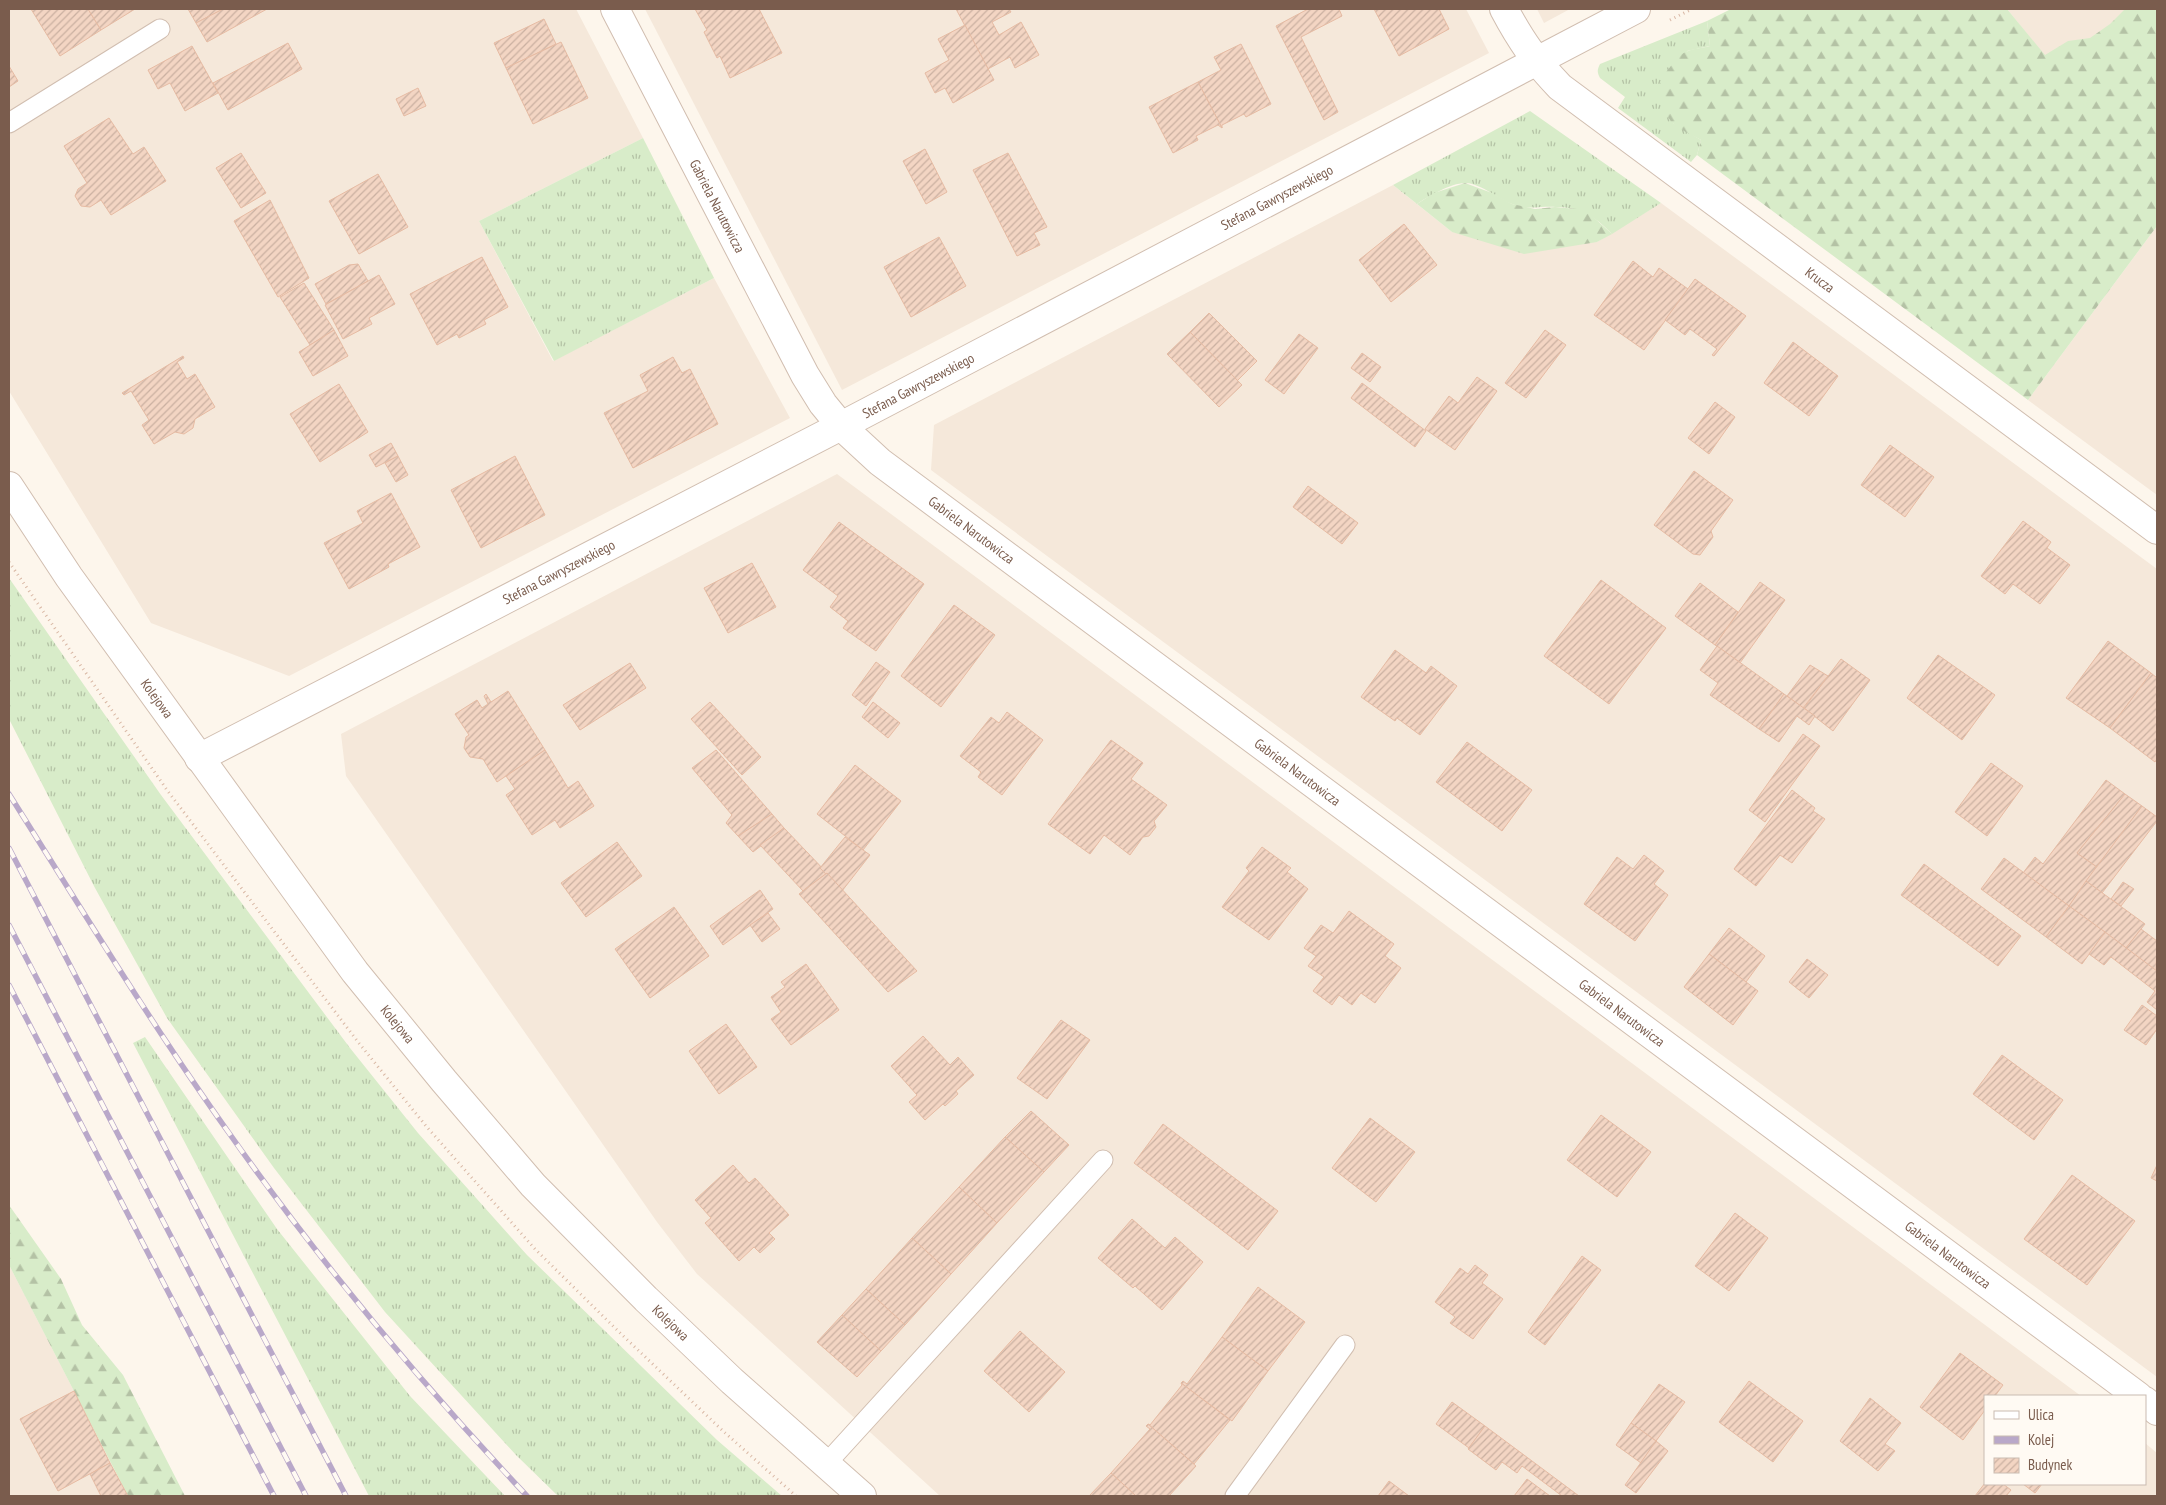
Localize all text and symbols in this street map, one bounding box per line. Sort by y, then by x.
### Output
street label: Gabriela Narutowicza [686,156,749,256]
street label: Stefana Gawryszewskiego [1218,161,1336,234]
street label: Krucza [1802,263,1838,297]
street label: Stefana Gawryszewskiego [859,349,977,422]
street label: Gabriela Narutowicza [925,492,1018,568]
street label: Stefana Gawryszewskiego [500,536,618,608]
street label: Kolejowa [137,675,177,722]
street label: Gabriela Narutowicza [1251,734,1344,810]
street label: Gabriela Narutowicza [1575,975,1668,1051]
street label: Kolejowa [377,1001,419,1047]
street label: Gabriela Narutowicza [1901,1217,1994,1293]
street label: Kolejowa [649,1301,693,1344]
legend [1984,1395,2146,1485]
text: Ulica [2028,1405,2054,1424]
text: Kolej [2028,1430,2054,1449]
text: Budynek [2028,1455,2072,1474]

